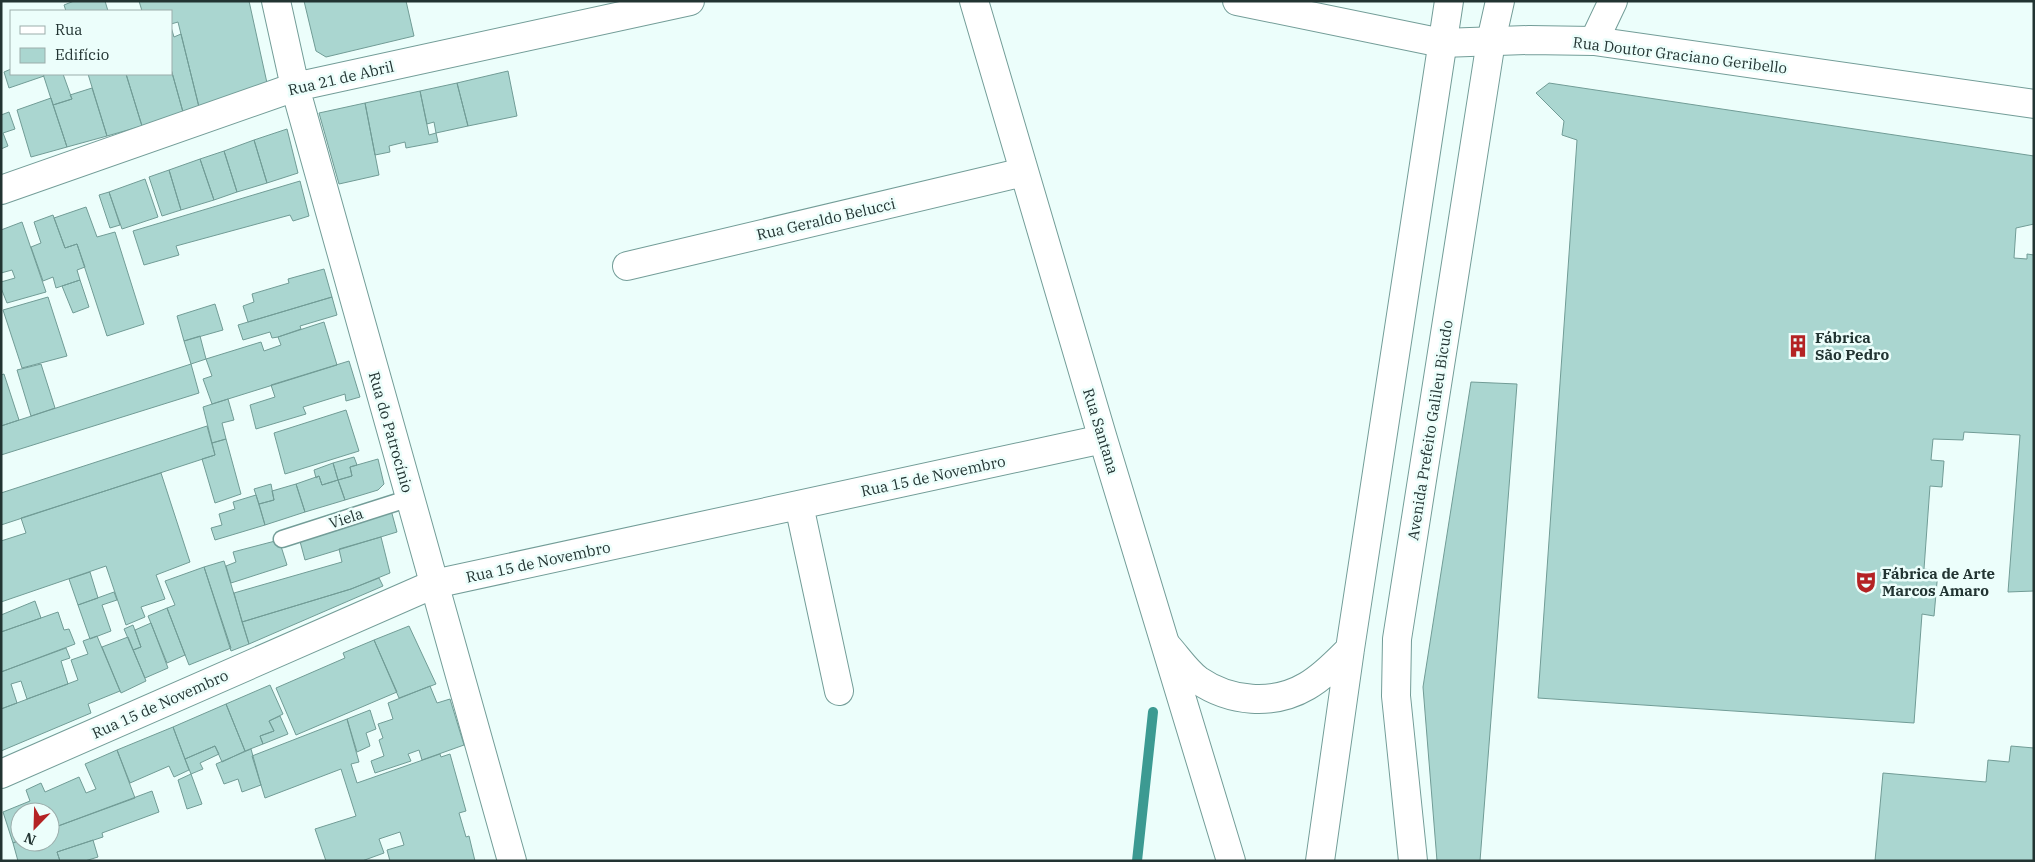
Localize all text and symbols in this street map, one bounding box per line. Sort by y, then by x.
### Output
legend [10,10,172,75]
text: Rua [55,20,82,39]
street label: Rua Doutor Graciano Geribello [1572,32,1788,78]
text: Edifício [55,45,109,64]
street label: Rua 21 de Abril [286,57,396,99]
street label: Rua Geraldo Belucci [755,194,898,244]
street label: Avenida Prefeito Galileu Bicudo [1403,318,1457,542]
place label: Fábrica São Pedro [1815,328,1890,364]
building icon: Fábrica São Pedro [1785,333,1811,359]
street label: Rua do Patrocínio [365,369,417,495]
street label: Rua Santana [1079,386,1123,476]
street label: Rua 15 de Novembro [859,451,1007,501]
street label: Viela [326,504,366,532]
street label: Rua 15 de Novembro [464,537,612,587]
place label: Fábrica de Arte Marcos Amaro [1882,564,1995,600]
theatre icon: Fábrica de Arte Marcos Amaro [1853,569,1879,595]
street label: Rua 15 de Novembro [89,665,231,743]
north arrow [10,802,60,852]
text: N [21,829,39,849]

